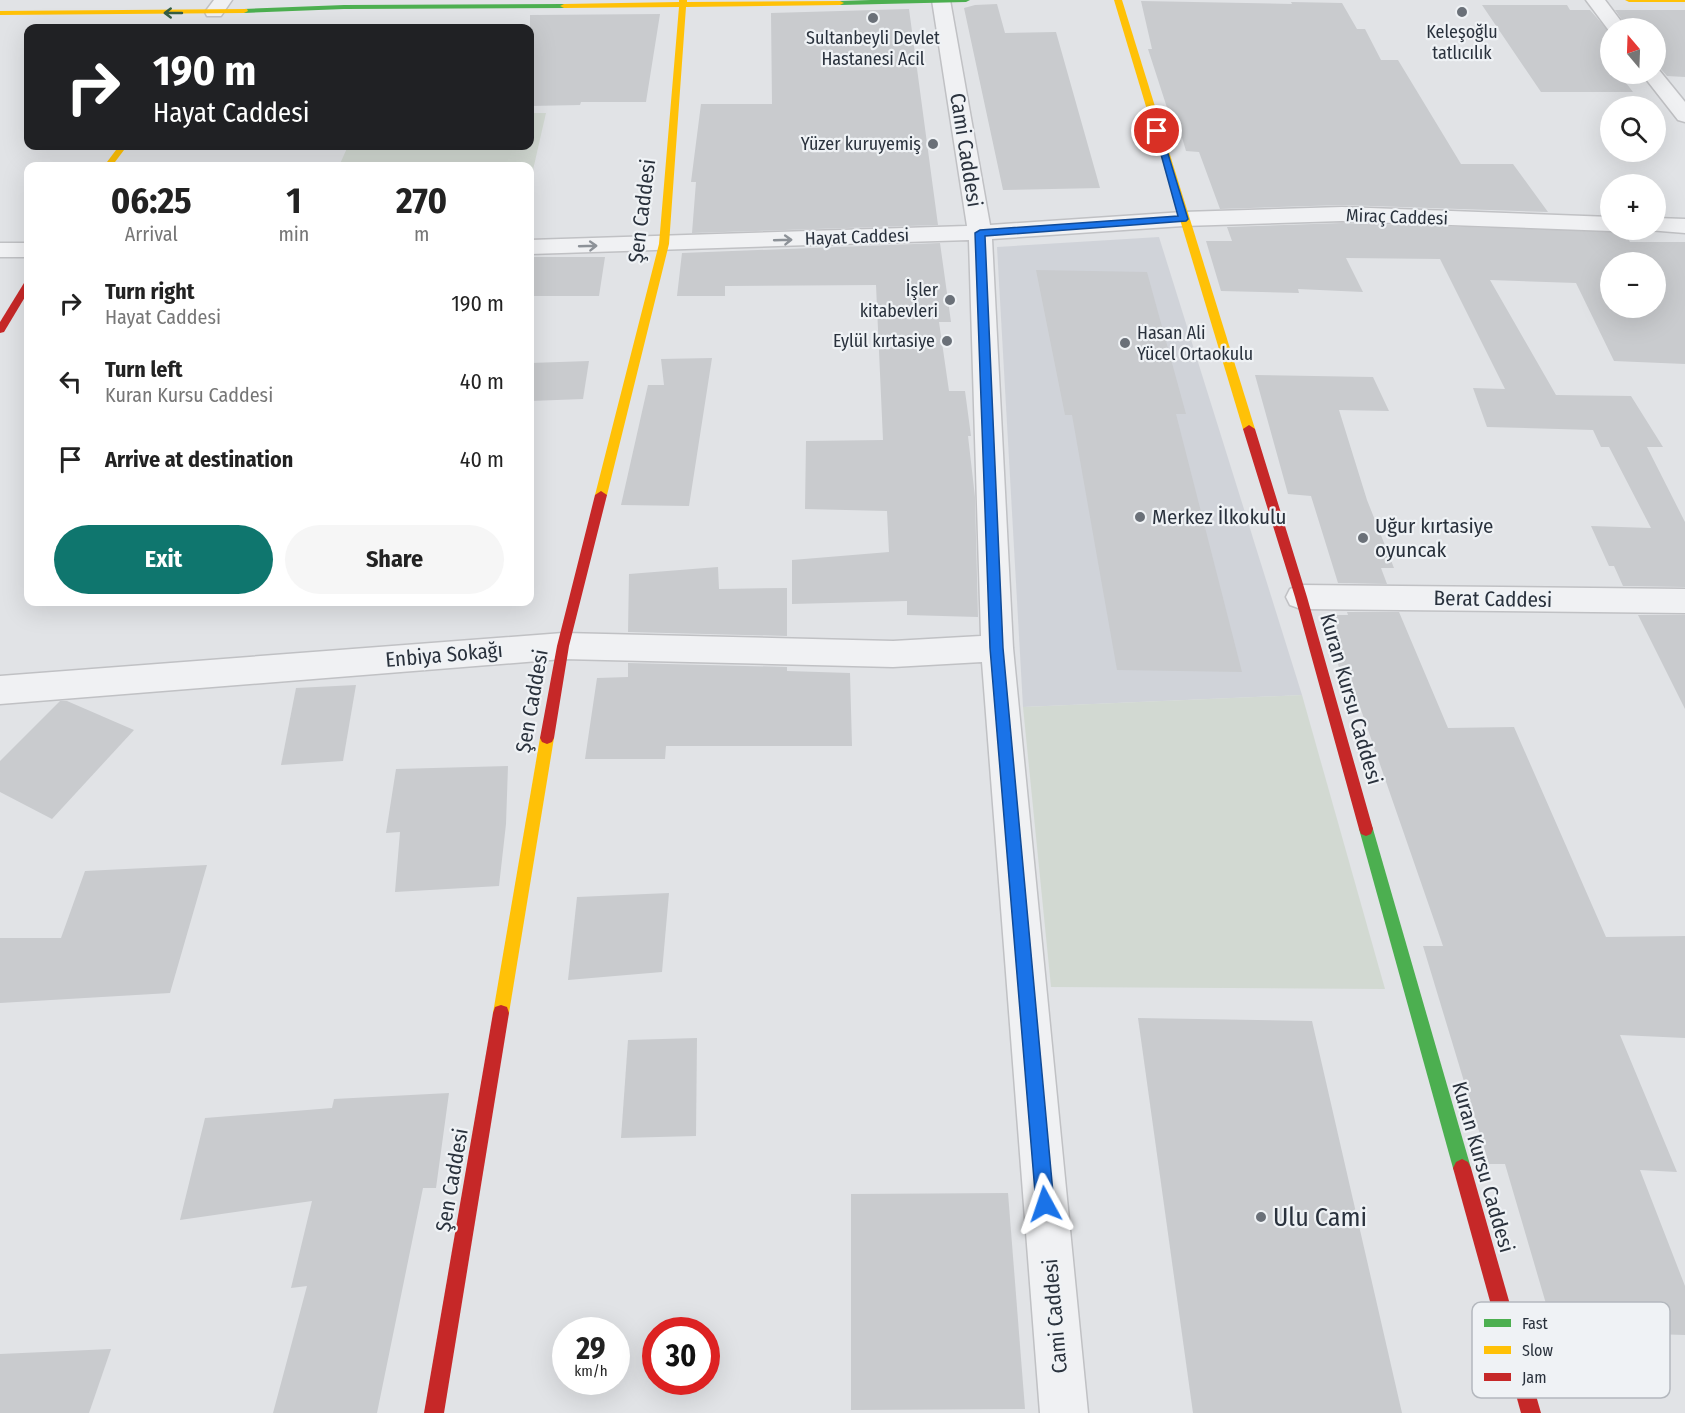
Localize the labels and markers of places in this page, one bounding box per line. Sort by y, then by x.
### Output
marker: Keleşoğlu tatlıcılık [1455,5,1469,19]
marker: Sultanbeyli Devlet Hastanesi Acil [866,11,880,25]
place label: Keleşoğlu tatlıcılık [1426,21,1498,64]
place label: Sultanbeyli Devlet Hastanesi Acil [806,27,940,70]
pin [1131,105,1182,156]
place label: Yüzer kuruyemiş [801,133,921,155]
marker: Yüzer kuruyemiş [926,137,940,151]
place label: İşler kitabevleri [860,279,939,322]
marker: İşler kitabevleri [943,293,957,307]
place label: Hasan Ali Yücel Ortaokulu [1137,322,1253,365]
place label: Eylül kırtasiye [833,330,935,352]
marker: Eylül kırtasiye [940,334,954,348]
marker: Hasan Ali Yücel Ortaokulu [1118,336,1132,350]
place label: Merkez İlkokulu [1152,504,1287,530]
marker: Merkez İlkokulu [1133,510,1147,524]
place label: Uğur kırtasiye oyuncak [1375,513,1493,563]
marker: Uğur kırtasiye oyuncak [1356,531,1370,545]
place label: Ulu Cami [1273,1202,1367,1233]
marker: Ulu Cami [1254,1210,1268,1224]

